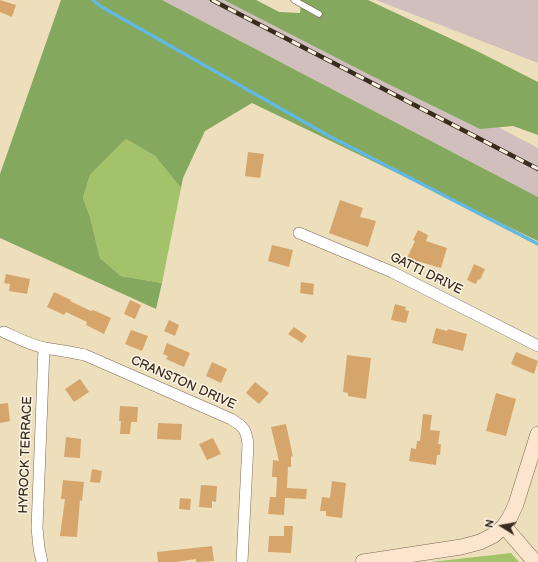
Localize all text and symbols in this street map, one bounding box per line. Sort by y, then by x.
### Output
street label: GATTI DRIVE [387,250,465,298]
street label: CRANSTON DRIVE [128,353,238,413]
street label: HYROCK TERRACE [16,396,36,514]
north arrow [482,506,522,546]
text: N [483,518,497,529]

